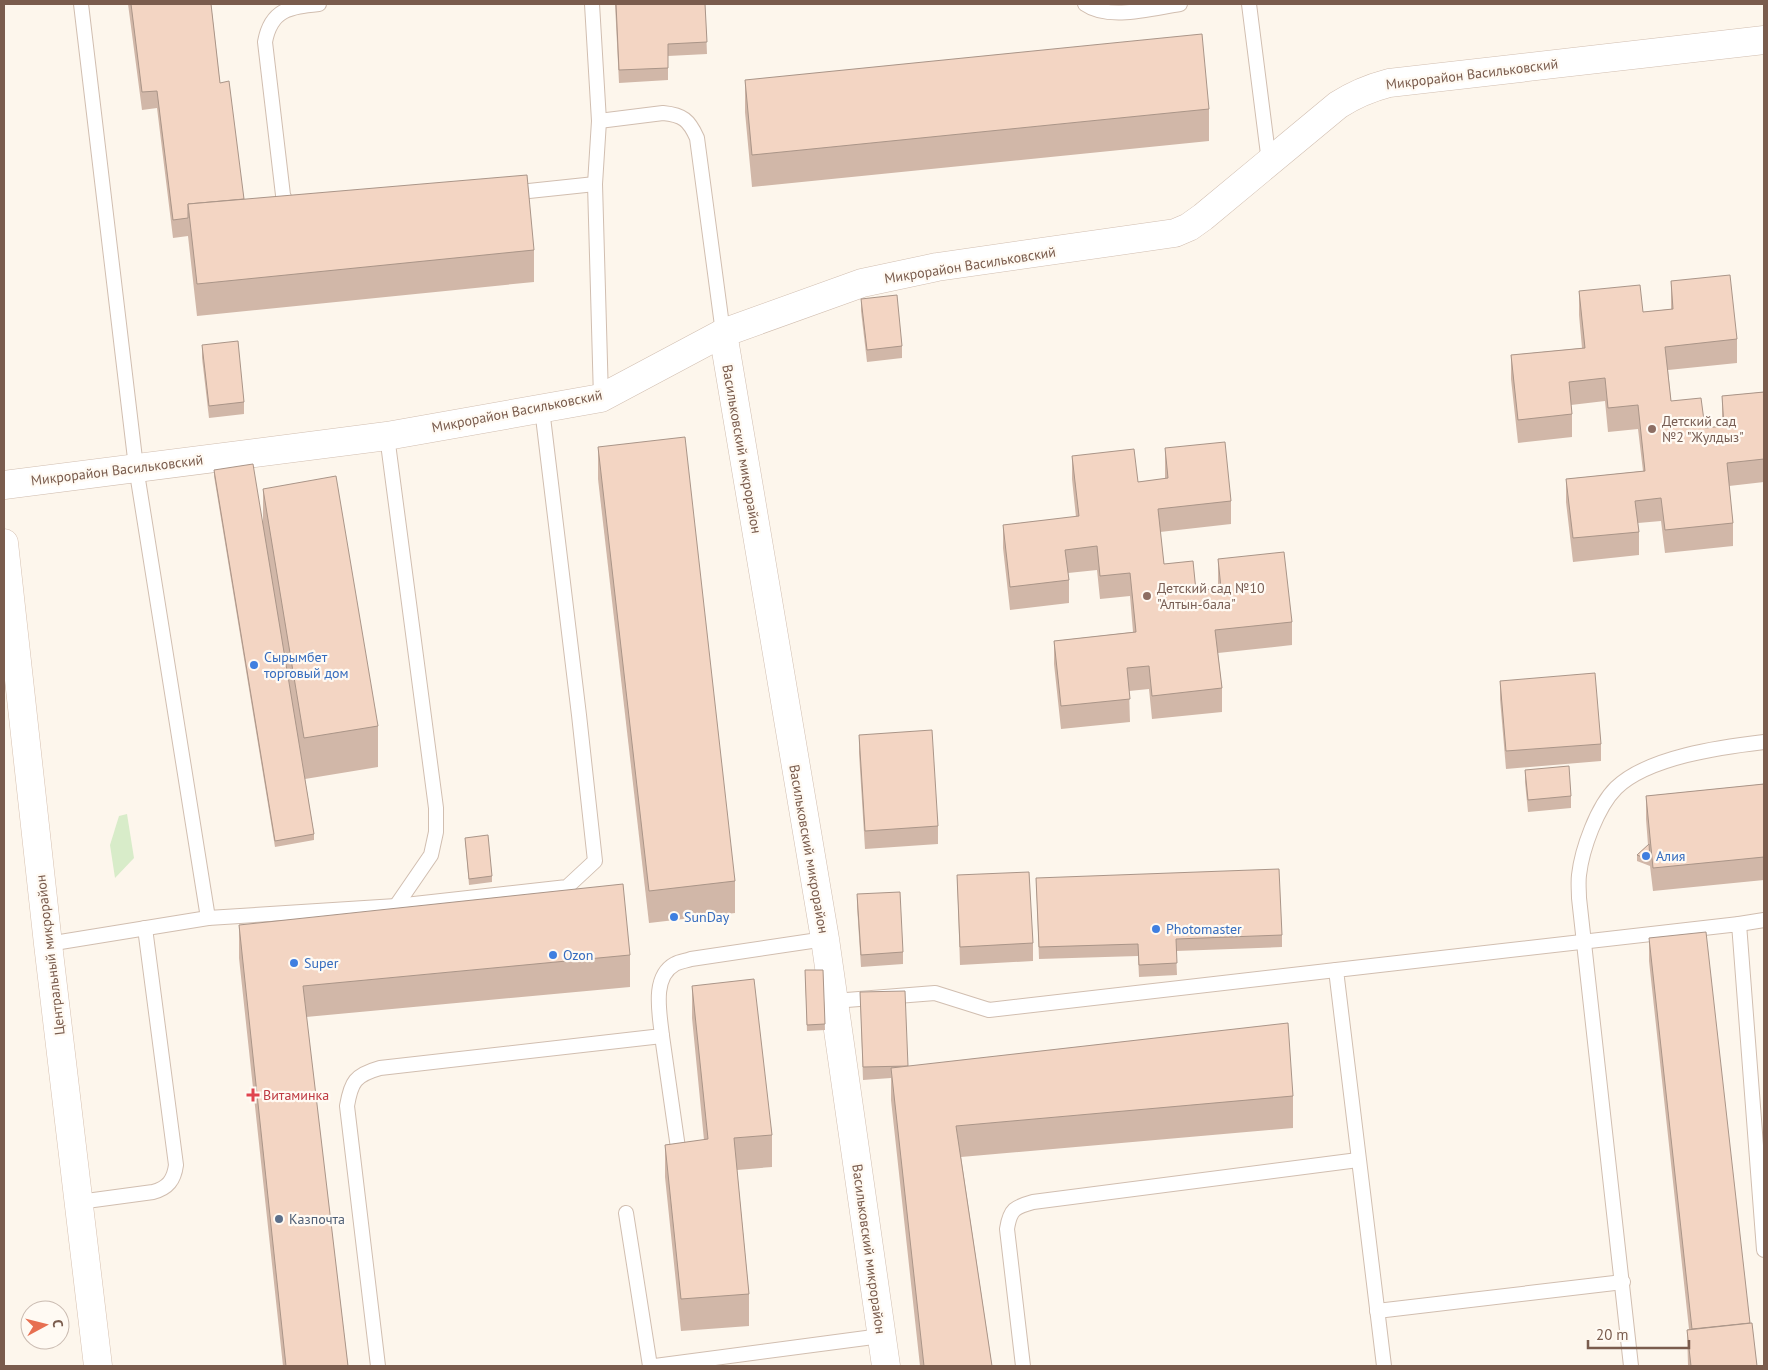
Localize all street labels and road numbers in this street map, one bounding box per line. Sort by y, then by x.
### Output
street label: Микрорайон Васильковский [1385,55,1559,93]
street label: Микрорайон Васильковский [883,243,1057,287]
street label: Васильковский микрорайон [718,363,766,535]
street label: Микрорайон Васильковский [430,386,604,436]
street label: Микрорайон Васильковский [30,451,204,489]
street label: Васильковский микрорайон [785,763,833,935]
street label: Центральный микрорайон [31,874,69,1036]
street label: Васильковский микрорайон [848,1163,890,1335]

